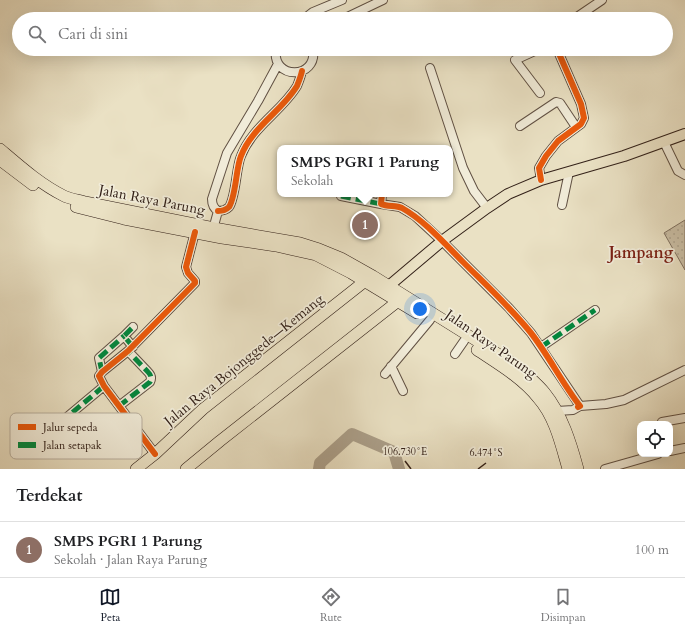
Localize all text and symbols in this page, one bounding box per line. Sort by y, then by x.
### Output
search box [12,12,673,56]
icon: search [26,23,48,45]
text: Cari di sini [58,24,128,44]
popup [277,145,453,197]
text: SMPS PGRI 1 Parung [291,152,439,172]
text: Sekolah [291,172,333,190]
street label: Jalan Raya Parung [95,180,207,220]
pin: 1 [352,210,378,240]
district label: Jampang [607,242,674,264]
street label: Jalan Raya Bojonggede—Kemang [159,290,328,432]
your location [410,299,430,319]
street label: Jalan Raya Parung [440,304,541,383]
legend [10,413,142,459]
text: Jalur sepeda [41,420,98,435]
map controls [637,421,673,457]
button: locate [637,421,673,457]
text: Jalan setapak [41,438,102,453]
text: 106.730°E [383,445,427,459]
text: 6.474°S [469,446,503,460]
text: Terdekat [16,484,82,507]
text: SMPS PGRI 1 Parung [54,531,202,551]
text: 1 [26,541,32,559]
text: 100 m [635,541,669,559]
text: Sekolah · Jalan Raya Parung [54,551,207,569]
tab: Peta [99,586,121,625]
tab: Rute [320,586,342,625]
tab: Disimpan [541,586,586,625]

